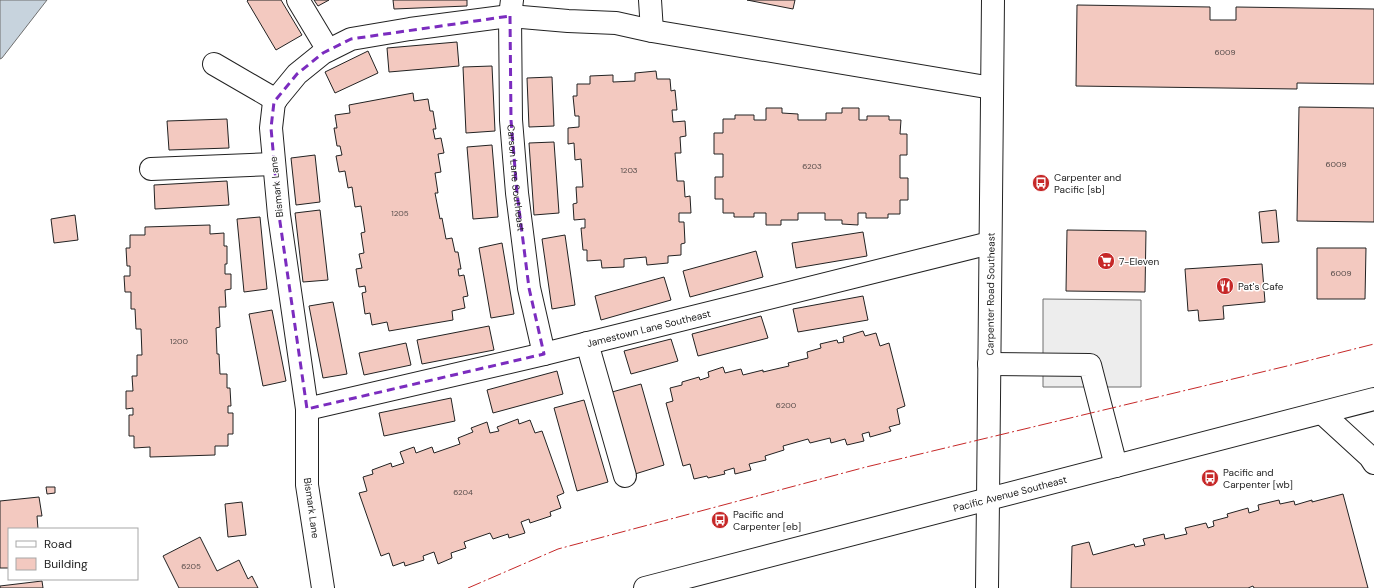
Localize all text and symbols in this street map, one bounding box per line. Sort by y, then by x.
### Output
house number: 6009 [1215,47,1236,57]
street label: Carson Lane Southeast [504,124,528,232]
street label: Bismark Lane [267,155,286,218]
house number: 6009 [1326,159,1347,169]
house number: 6203 [802,161,822,171]
house number: 1203 [620,165,638,175]
place label: Carpenter and Pacific [sb] [1054,171,1121,196]
bus stop icon: Carpenter and Pacific [sb] [1031,173,1051,193]
house number: 1205 [391,208,409,218]
street label: Carpenter Road Southeast [983,232,998,356]
supermarket icon: 7-Eleven [1096,251,1116,271]
place label: 7-Eleven [1119,255,1159,268]
house number: 6009 [1331,268,1352,278]
restaurant icon: Pat's Cafe [1215,276,1235,296]
place label: Pat's Cafe [1238,280,1284,293]
street label: Jamestown Lane Southeast [585,307,712,350]
house number: 1200 [170,336,189,346]
house number: 6200 [776,400,797,410]
place label: Pacific and Carpenter [wb] [1223,466,1293,491]
bus stop icon: Pacific and Carpenter [wb] [1200,468,1220,488]
street label: Pacific Avenue Southeast [952,473,1068,515]
street label: Bismark Lane [301,477,322,540]
house number: 6204 [453,487,473,497]
place label: Pacific and Carpenter [eb] [733,508,801,533]
bus stop icon: Pacific and Carpenter [eb] [710,510,730,530]
legend [8,528,138,580]
text: Road [44,536,72,552]
text: Building [44,556,88,572]
house number: 6205 [181,561,201,571]

